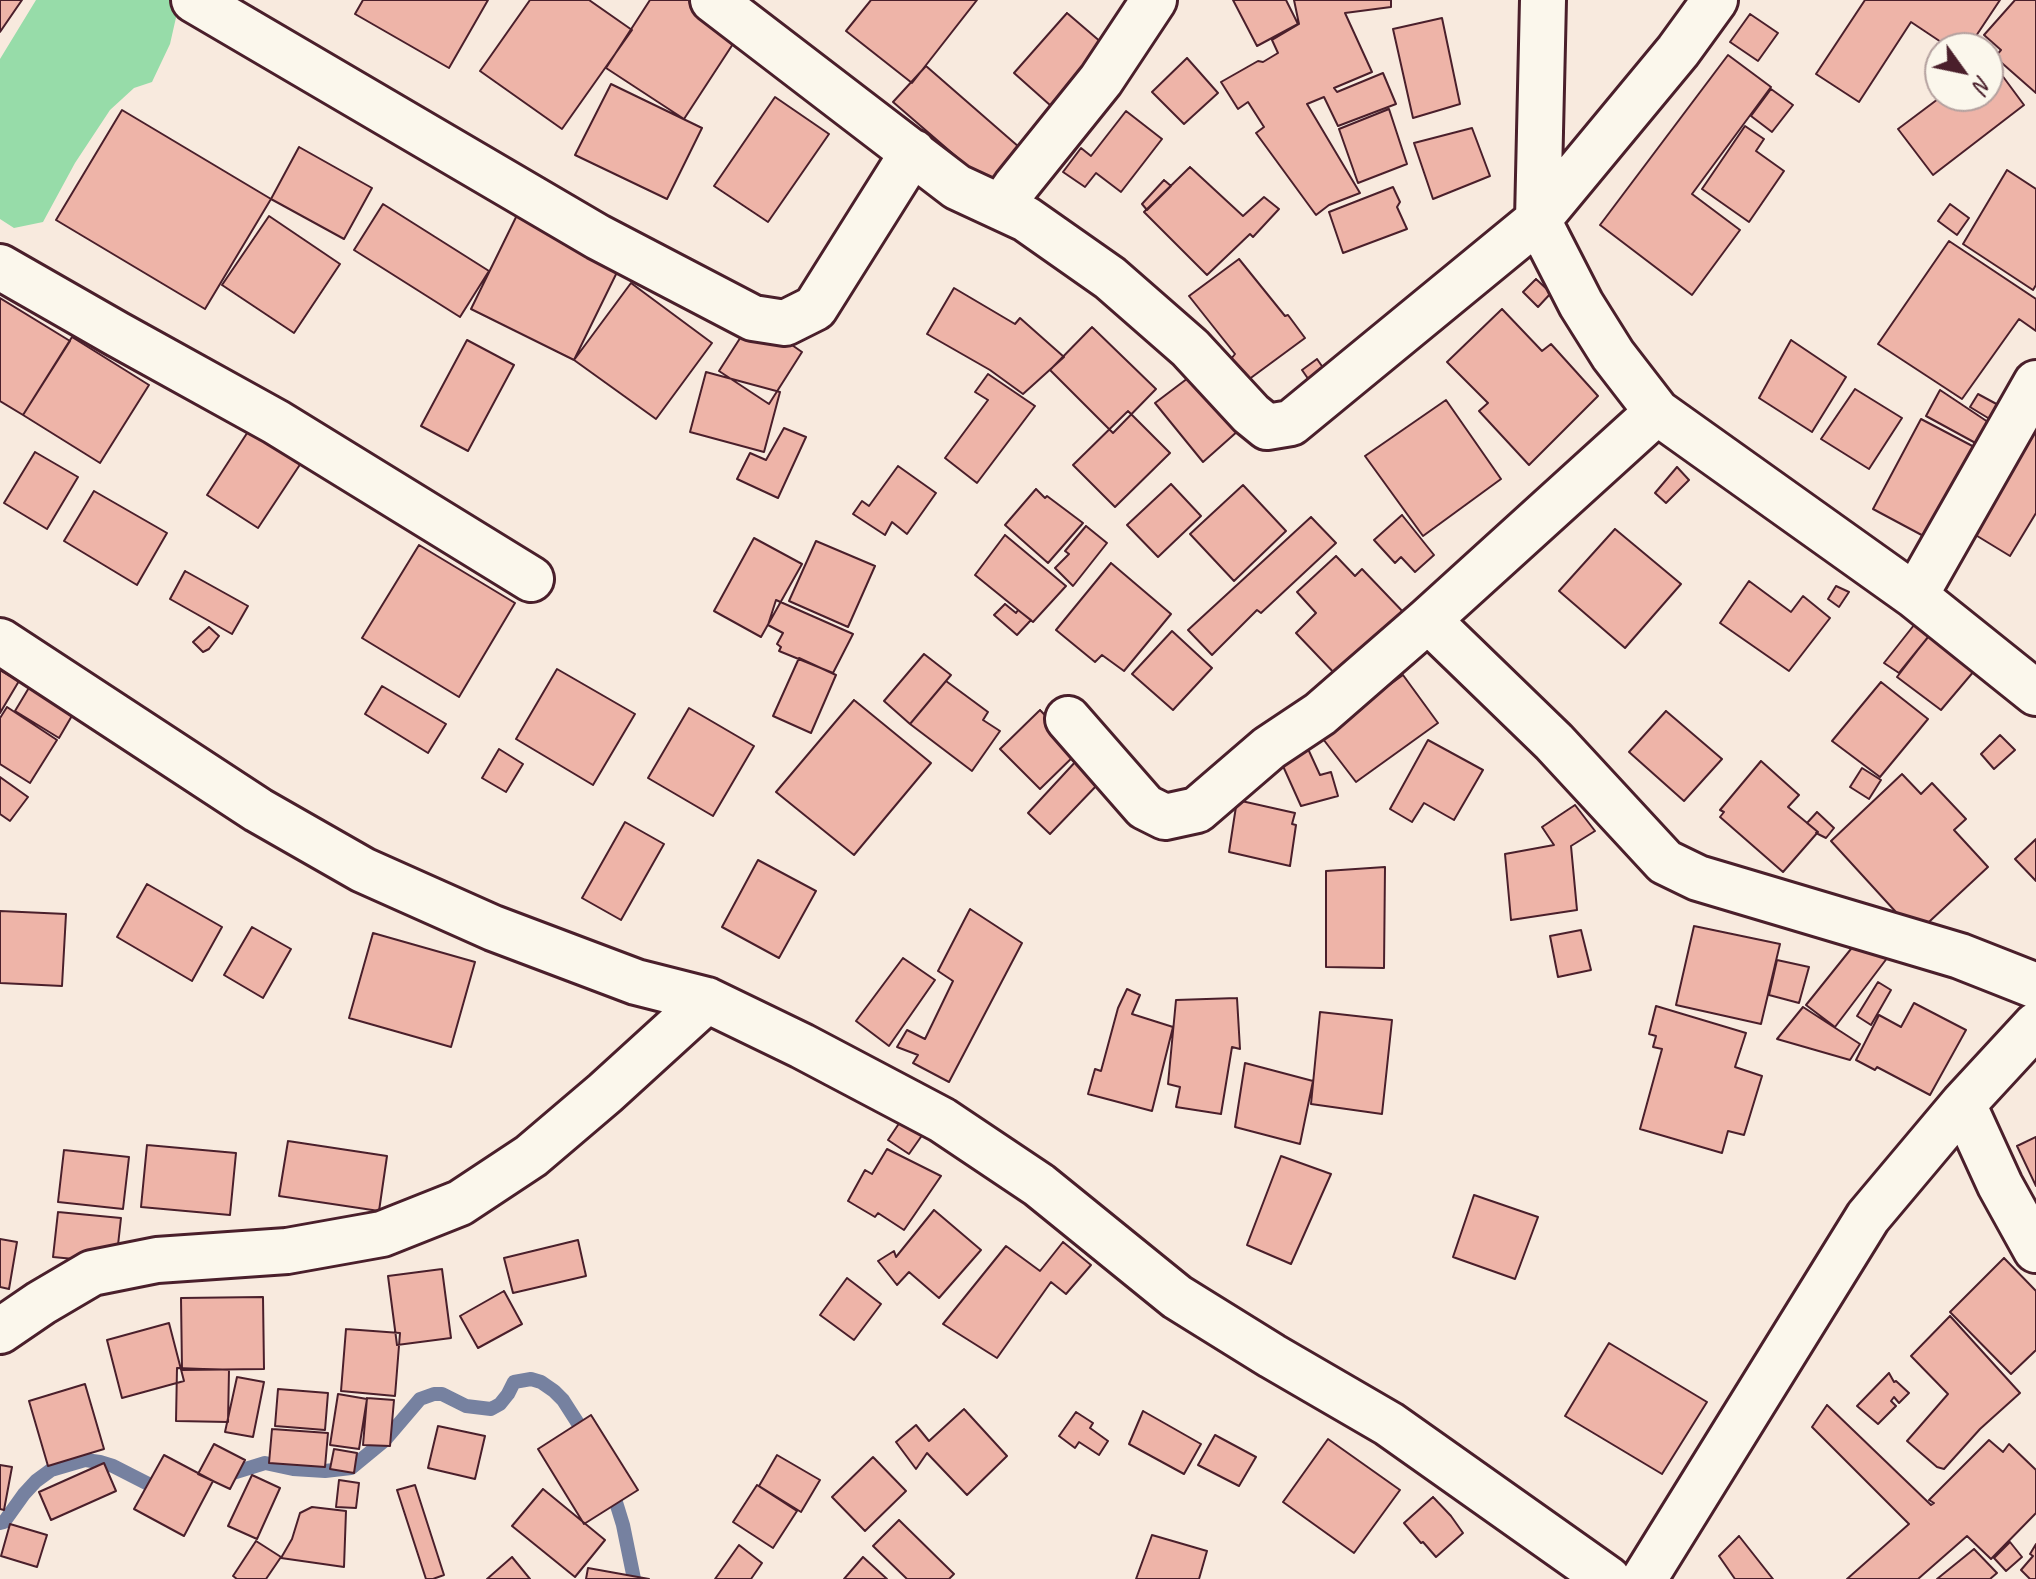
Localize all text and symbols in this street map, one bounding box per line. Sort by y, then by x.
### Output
north arrow [1924,32,2004,112]
text: N [1967,71,1998,97]

